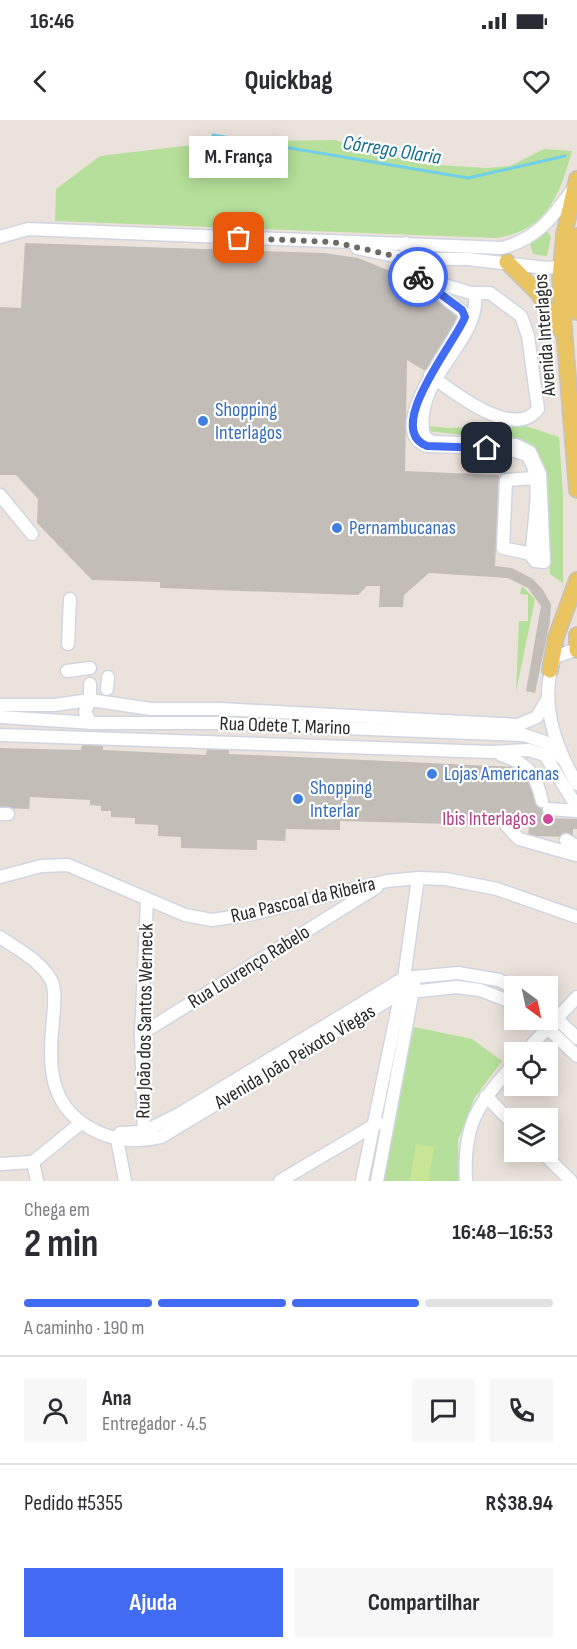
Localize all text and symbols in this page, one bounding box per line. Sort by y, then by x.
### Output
text: 16:46 [30,8,74,35]
icon: back [24,65,57,98]
text: Quickbag [244,65,333,97]
icon: heart [520,65,553,98]
water label: Córrego Olaria [341,130,443,170]
callout: M. França [190,136,288,178]
text: M. França [205,145,272,169]
pin [213,212,264,263]
icon: bag [222,221,255,254]
courier [388,247,448,307]
icon: bike [402,261,435,294]
street label: Avenida Interlagos [529,273,561,398]
place label: Shopping Interlagos [215,398,282,445]
marker: Shopping Interlagos [196,414,210,428]
pin [461,422,512,473]
icon: home [470,431,503,464]
place label: Pernambucanas [349,516,456,540]
marker: Pernambucanas [330,521,344,535]
street label: Rua Odete T. Marino [219,712,351,740]
place label: Lojas Americanas [444,762,559,786]
marker: Lojas Americanas [425,767,439,781]
place label: Shopping Interlar [310,776,372,823]
marker: Shopping Interlar [291,792,305,806]
place label: Ibis Interlagos [442,807,536,831]
marker: Ibis Interlagos [541,812,555,826]
street label: Rua Pascoal da Ribeira [228,872,378,928]
street label: Rua Lourenço Rabelo [184,920,314,1014]
street label: Rua João dos Santos Werneck [131,923,159,1119]
north arrow [504,976,558,1030]
map controls [504,976,558,1162]
street label: Avenida João Peixoto Viegas [209,999,380,1115]
button: locate [504,1042,558,1096]
button: layers [504,1108,558,1162]
text: Chega em [24,1198,90,1222]
text: 16:48–16:53 [452,1219,553,1246]
text: 2 min [24,1221,98,1268]
text: A caminho · 190 m [24,1316,144,1340]
button: person [24,1379,87,1442]
button: chat [412,1379,475,1442]
button: phone [490,1379,553,1442]
text: Ana [102,1385,132,1412]
text: Entregador · 4.5 [102,1412,207,1436]
text: Pedido #5355 [24,1490,123,1517]
text: R$38.94 [485,1490,553,1517]
button: Ajuda [24,1568,283,1637]
button: Compartilhar [295,1568,553,1637]

